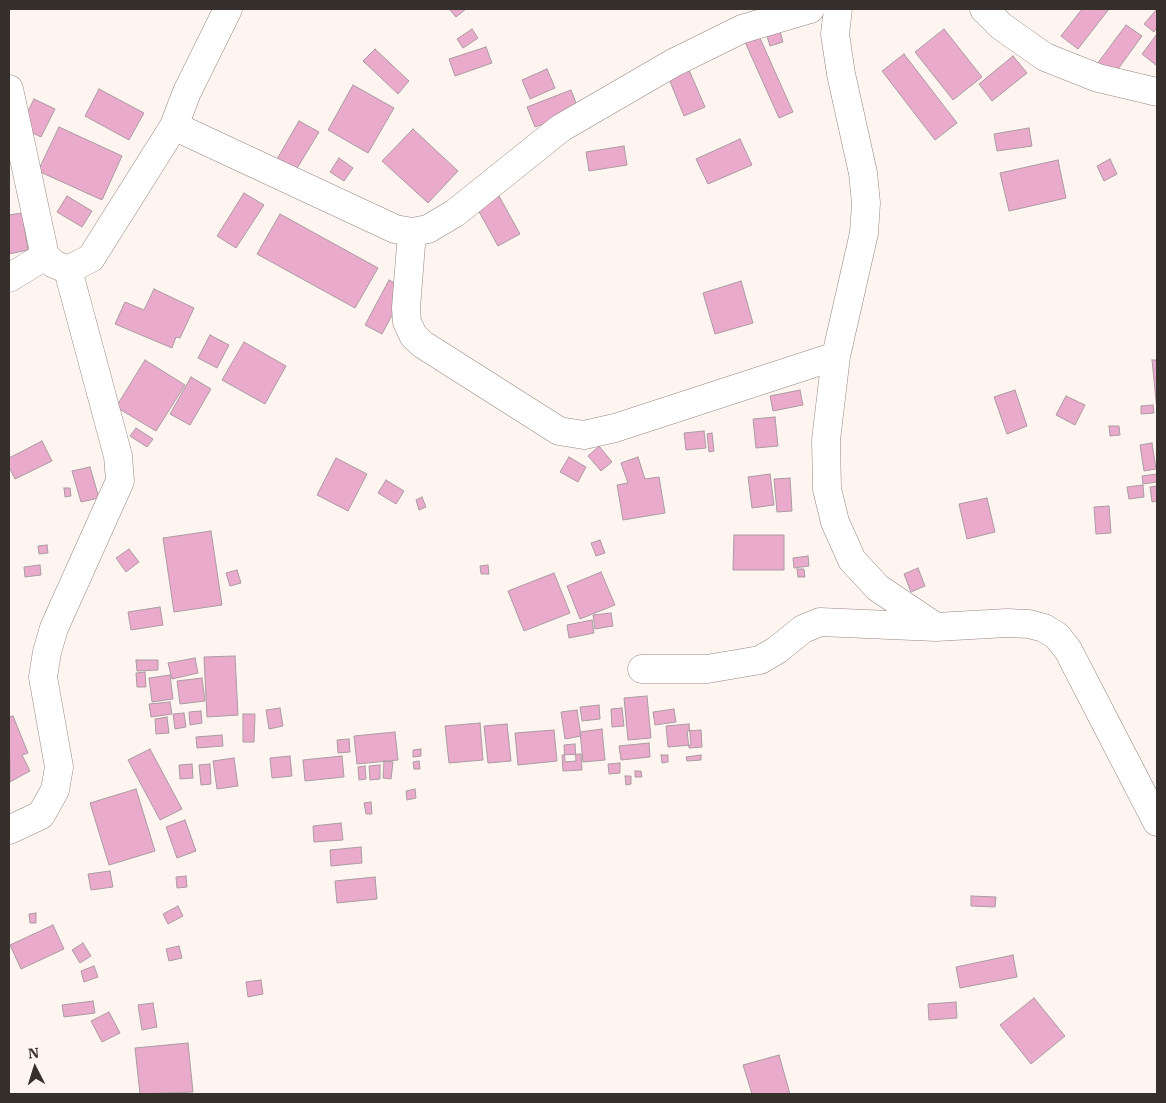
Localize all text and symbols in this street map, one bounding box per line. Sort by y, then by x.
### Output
north arrow [10,1043,60,1093]
text: N [27,1044,40,1063]

